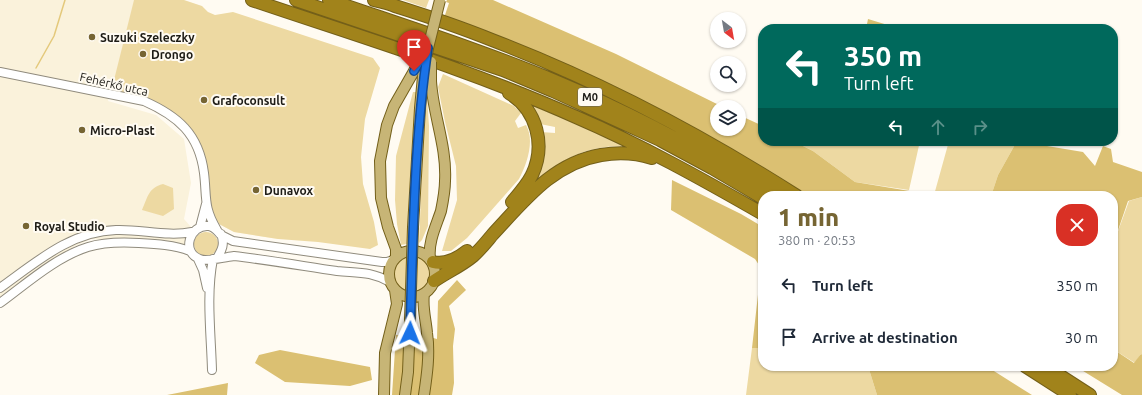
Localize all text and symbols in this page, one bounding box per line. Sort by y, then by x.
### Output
north arrow [710,12,746,48]
map controls [710,12,746,136]
pin [397,30,431,71]
place label: Suzuki Szeleczky [100,31,195,44]
marker: Suzuki Szeleczky [87,32,97,42]
icon: arrive [403,36,425,58]
icon: left [778,40,830,92]
text: 350 m [844,40,922,71]
place label: Drongo [151,48,193,61]
marker: Drongo [138,49,148,59]
button: search [710,56,746,92]
street label: Fehérkő utca [79,70,149,98]
text: Turn left [844,73,914,93]
road number: M0 [578,88,602,106]
place label: Grafoconsult [212,94,285,107]
marker: Grafoconsult [199,95,209,105]
button: layers [710,100,746,136]
icon: left [885,116,907,138]
icon: ahead [927,116,949,138]
icon: right [969,116,991,138]
place label: Micro-Plast [90,124,155,137]
marker: Micro-Plast [77,125,87,135]
place label: Dunavox [264,184,314,197]
marker: Dunavox [251,185,261,195]
text: 1 min [778,204,839,231]
button: close [1056,204,1098,246]
place label: Royal Studio [34,220,105,233]
marker: Royal Studio [21,221,31,231]
text: 380 m · 20:53 [778,233,856,247]
icon: left [778,274,800,296]
text: Turn left [812,277,873,294]
text: 350 m [1056,277,1098,294]
position arrow [389,312,431,354]
icon: arrive [778,326,800,348]
text: Arrive at destination [812,329,958,346]
text: 30 m [1065,329,1098,346]

